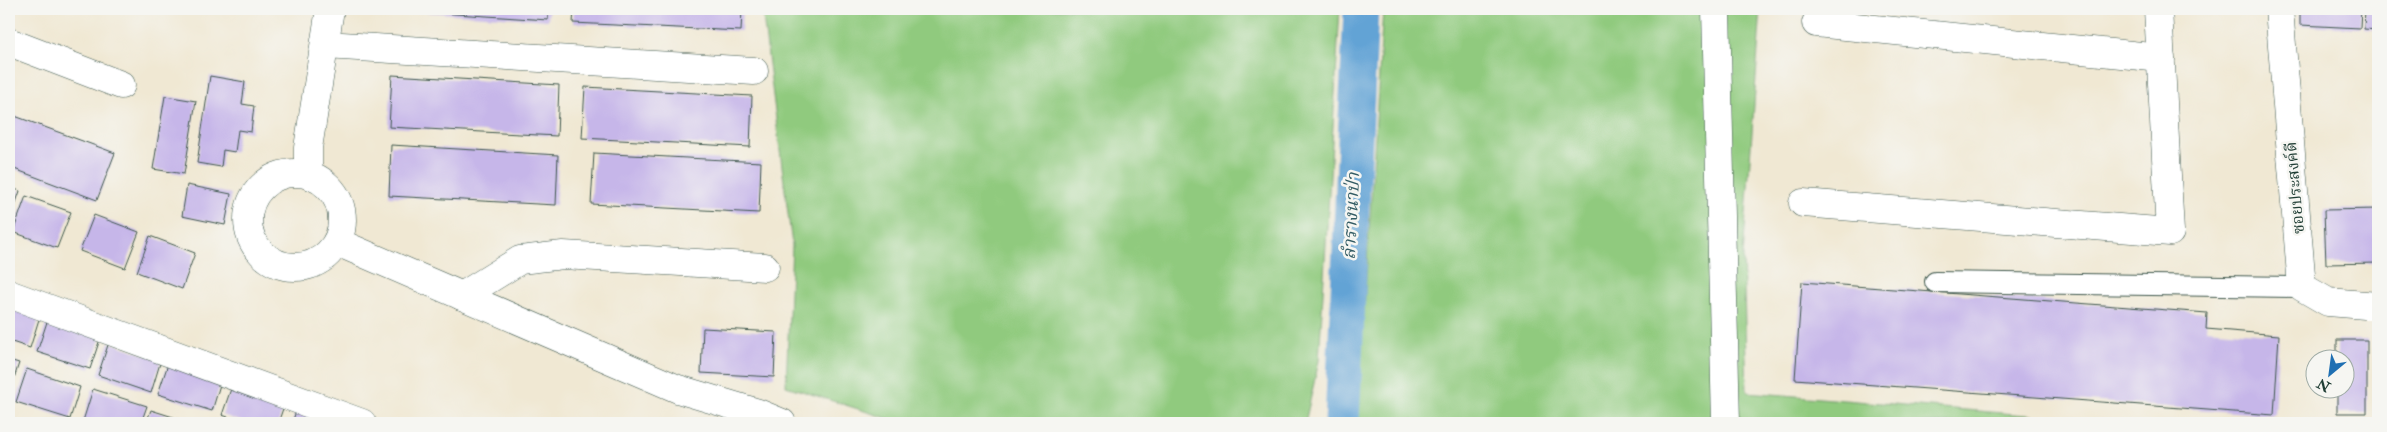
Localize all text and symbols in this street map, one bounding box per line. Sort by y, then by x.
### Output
street label: ซอยประสงค์ดี [2281,141,2309,235]
water label: ลำรางนาป่า [1338,171,1365,260]
north arrow [2304,350,2354,400]
text: N [2314,374,2334,396]

